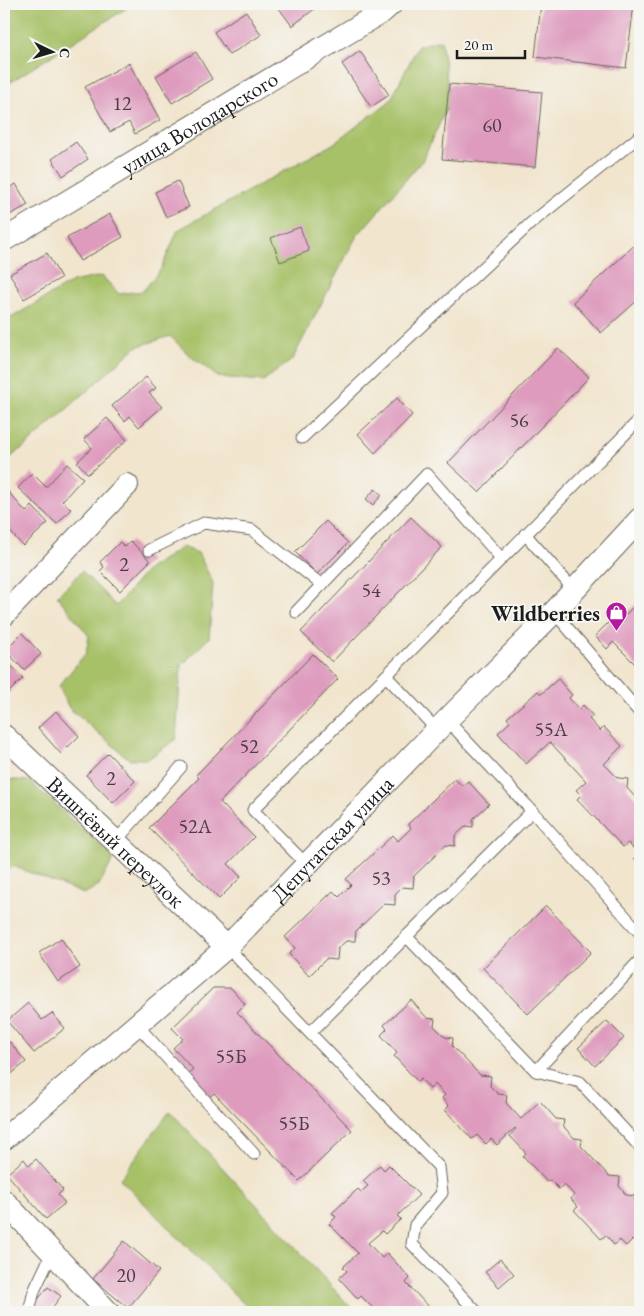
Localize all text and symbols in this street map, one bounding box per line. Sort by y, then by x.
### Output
north arrow [28,28,78,78]
scale bar [457,28,524,60]
text: 20 m [464,35,493,54]
text: С [56,47,74,59]
street label: улица Володарского [115,64,283,181]
house number: 12 [112,90,132,116]
house number: 60 [482,112,502,138]
house number: 56 [509,407,529,433]
house number: 2 [119,551,129,577]
house number: 54 [361,577,381,603]
place label: Wildberries [491,599,600,628]
shop icon: Wildberries [604,601,628,632]
house number: 55А [534,716,568,742]
house number: 52 [239,733,259,759]
house number: 2 [106,765,116,791]
street label: Депутатская улица [264,769,400,908]
street label: Вишнёвый переулок [41,770,191,914]
house number: 52А [178,813,212,839]
house number: 53 [371,865,391,891]
house number: 55Б [216,1043,247,1069]
house number: 55Б [279,1110,310,1136]
house number: 20 [116,1262,136,1288]

